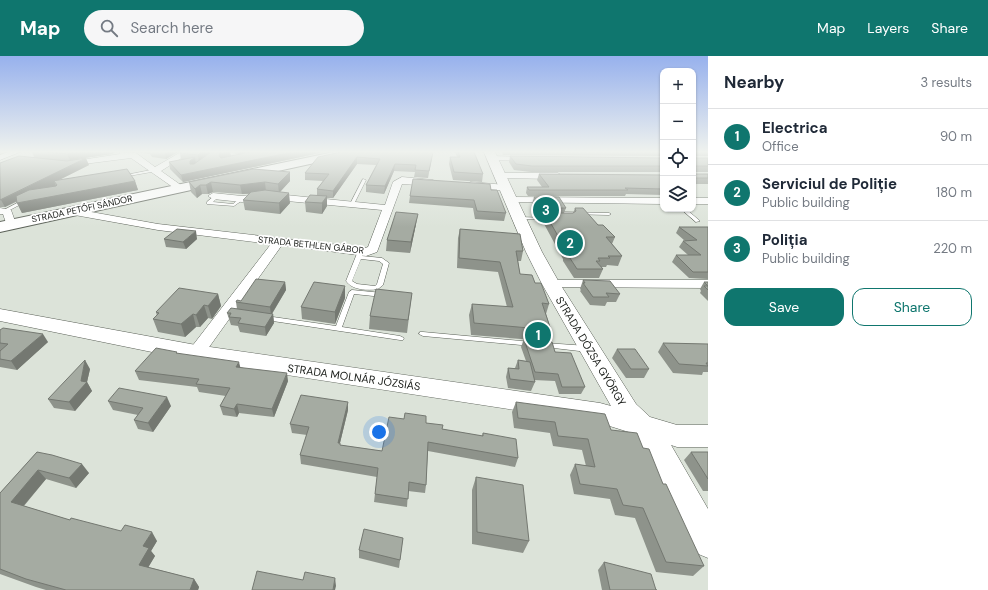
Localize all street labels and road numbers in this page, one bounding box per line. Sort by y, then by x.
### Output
street label: STRADA PETŐFI SÁNDOR [30,191,134,226]
street label: STRADA BETHLEN GÁBOR [258,232,365,257]
street label: STRADA DÓZSA GYÖRGY [553,294,630,409]
street label: STRADA MOLNÁR JÓZSIÁS [287,361,421,393]

